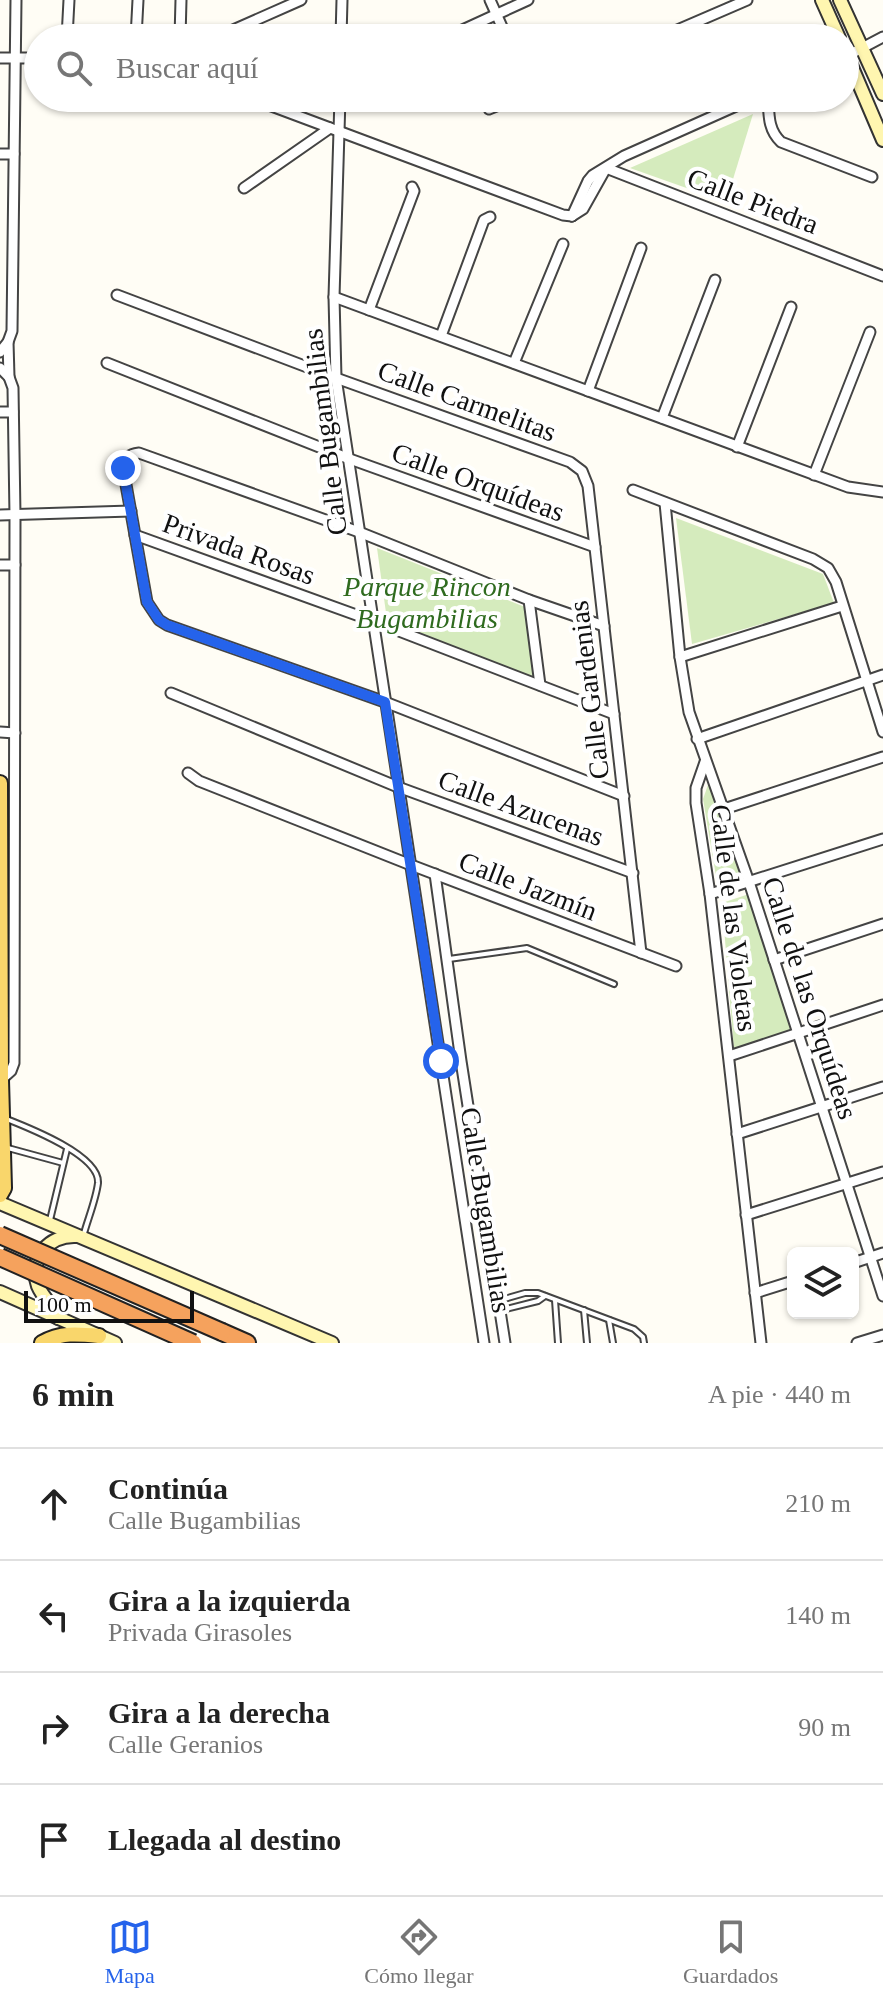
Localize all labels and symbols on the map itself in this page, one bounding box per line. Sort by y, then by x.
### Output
street label: Calle Piedra [683,162,823,240]
street label: Calle Bugambilias [297,327,353,537]
street label: Calle Carmelitas [374,354,560,448]
street label: Calle Orquídeas [388,436,568,528]
route end [105,450,141,486]
street label: Privada Rosas [159,507,319,591]
park label: Parque Rincon Bugambilias [342,571,511,634]
street label: Calle Gardenias [563,599,615,781]
street label: Calle Azucenas [434,764,608,852]
street label: Calle de las Violetas [705,803,763,1033]
street label: Calle Jazmín [455,845,601,927]
street label: Calle de las Orquídeas [756,873,864,1123]
route start [423,1043,459,1079]
street label: Calle Bugambilias [454,1105,518,1315]
scale bar [24,1287,194,1323]

